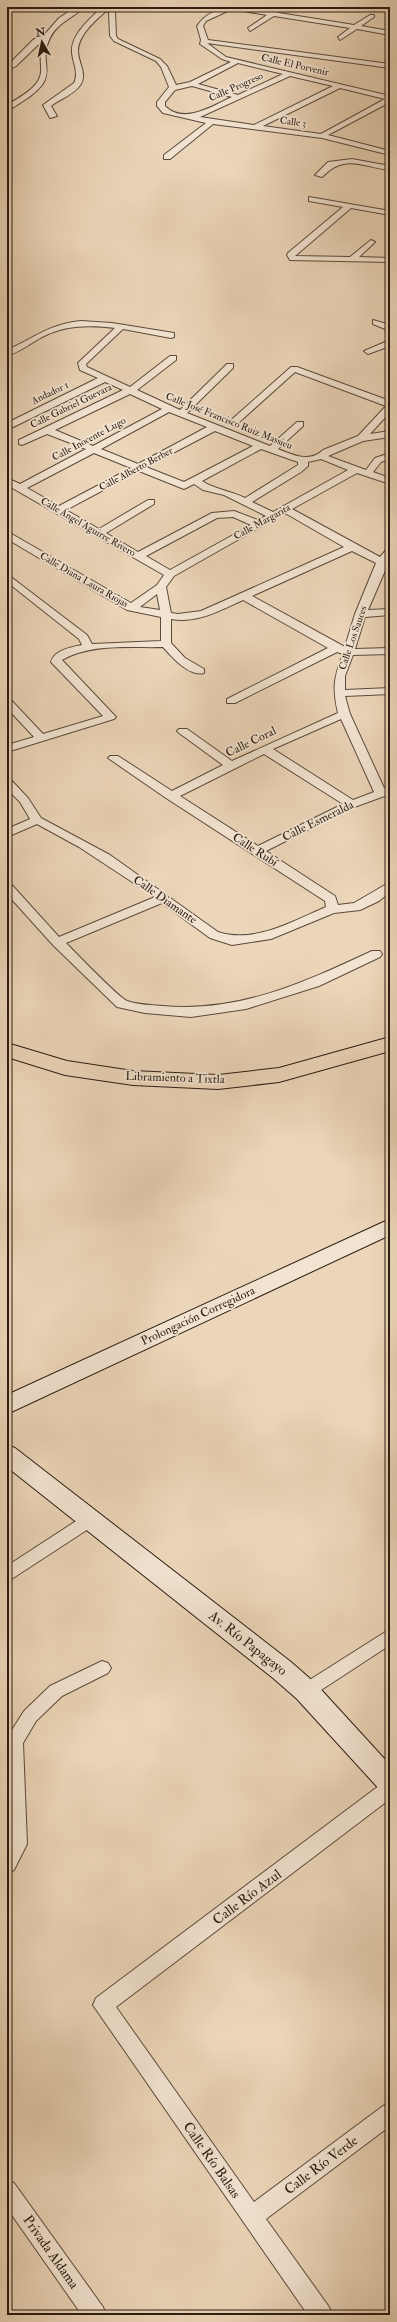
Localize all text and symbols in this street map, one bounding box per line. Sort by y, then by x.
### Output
north arrow [22,22,62,62]
text: N [34,25,48,40]
street label: Calle El Porvenir [260,51,330,79]
street label: Calle Progreso [207,70,265,104]
street label: Calle 3 [279,114,307,130]
street label: Andador 1 [29,379,71,408]
street label: Calle Gabriel Guevara [28,381,115,431]
street label: Calle José Francisco Ruiz Massieu [164,390,294,453]
street label: Calle Inocente Lugo [50,414,128,463]
street label: Calle Alberto Berber [97,444,175,494]
street label: Calle Ángel Aguirre Rivero [38,493,139,559]
street label: Calle Margarita [232,501,293,542]
street label: Calle Diana Laura Riojas [37,550,131,611]
street label: Calle Los Sauces [336,604,370,672]
street label: Calle Coral [223,723,279,761]
street label: Calle Esmeralda [280,797,357,845]
street label: Calle Rubí [230,830,281,871]
street label: Calle Diamante [130,872,200,928]
street label: Libramiento a Tixtla [125,1069,226,1087]
street label: Prolongación Corregidora [139,1283,258,1349]
street label: Av. Río Papagayo [204,1606,291,1680]
street label: Calle Río Azul [209,1865,285,1928]
street label: Calle Río Balsas [179,2119,245,2202]
street label: Calle Río Verde [281,2132,361,2198]
street label: Privada Aldama [19,2212,83,2292]

